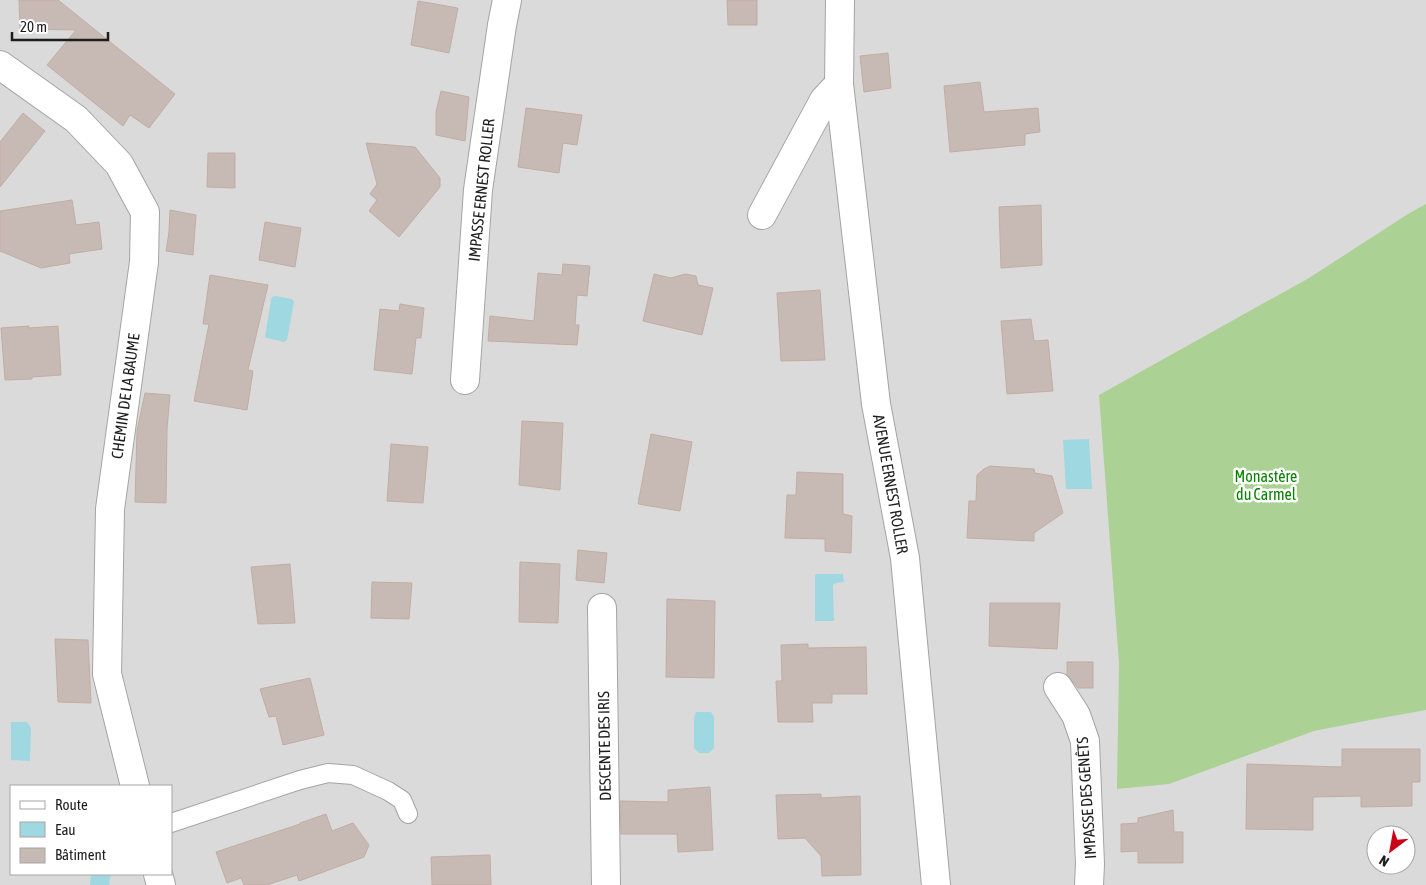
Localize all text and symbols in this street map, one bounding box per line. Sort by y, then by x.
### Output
scale bar [12,10,109,42]
text: 20 m [20,18,47,35]
street label: IMPASSE ERNEST ROLLER [465,118,497,262]
street label: CHEMIN DE LA BAUME [107,332,143,460]
street label: AVENUE ERNEST ROLLER [870,413,912,555]
park label: Monastère du Carmel [1235,467,1297,503]
street label: DESCENTE DES IRIS [594,691,614,801]
street label: IMPASSE DES GENÊTS [1073,736,1099,860]
legend [10,785,172,875]
text: Route [55,796,88,813]
text: Eau [55,821,76,838]
north arrow [1366,825,1416,875]
text: Bâtiment [55,846,106,863]
text: N [1376,852,1392,870]

